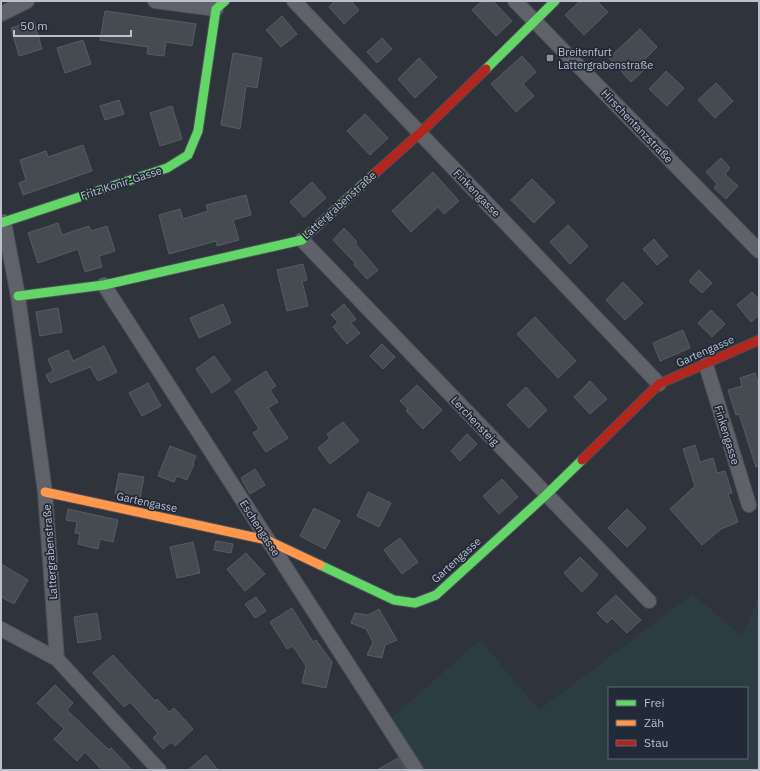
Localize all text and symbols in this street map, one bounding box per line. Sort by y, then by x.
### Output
scale bar [14,12,131,38]
text: 50 m [20,18,48,33]
place label: Breitenfurt Lattergrabenstraße [558,45,653,72]
marker: Breitenfurt Lattergrabenstraße [545,53,555,63]
street label: Hirschentanzstraße [598,86,676,166]
street label: Fritz Konir-Gasse [79,163,163,203]
street label: Finkengasse [451,166,503,220]
street label: Lattergrabenstraße [299,168,379,242]
street label: Gartengasse [674,332,736,370]
street label: Lerchensteig [448,393,502,449]
street label: Finkengasse [711,404,743,466]
street label: Gartengasse [115,489,179,515]
street label: Eschengasse [237,497,283,559]
street label: Lattergrabenstraße [40,504,60,600]
street label: Gartengasse [428,534,484,586]
legend [608,687,748,759]
text: Frei [644,695,664,710]
text: Zäh [644,715,664,730]
text: Stau [644,735,668,750]

